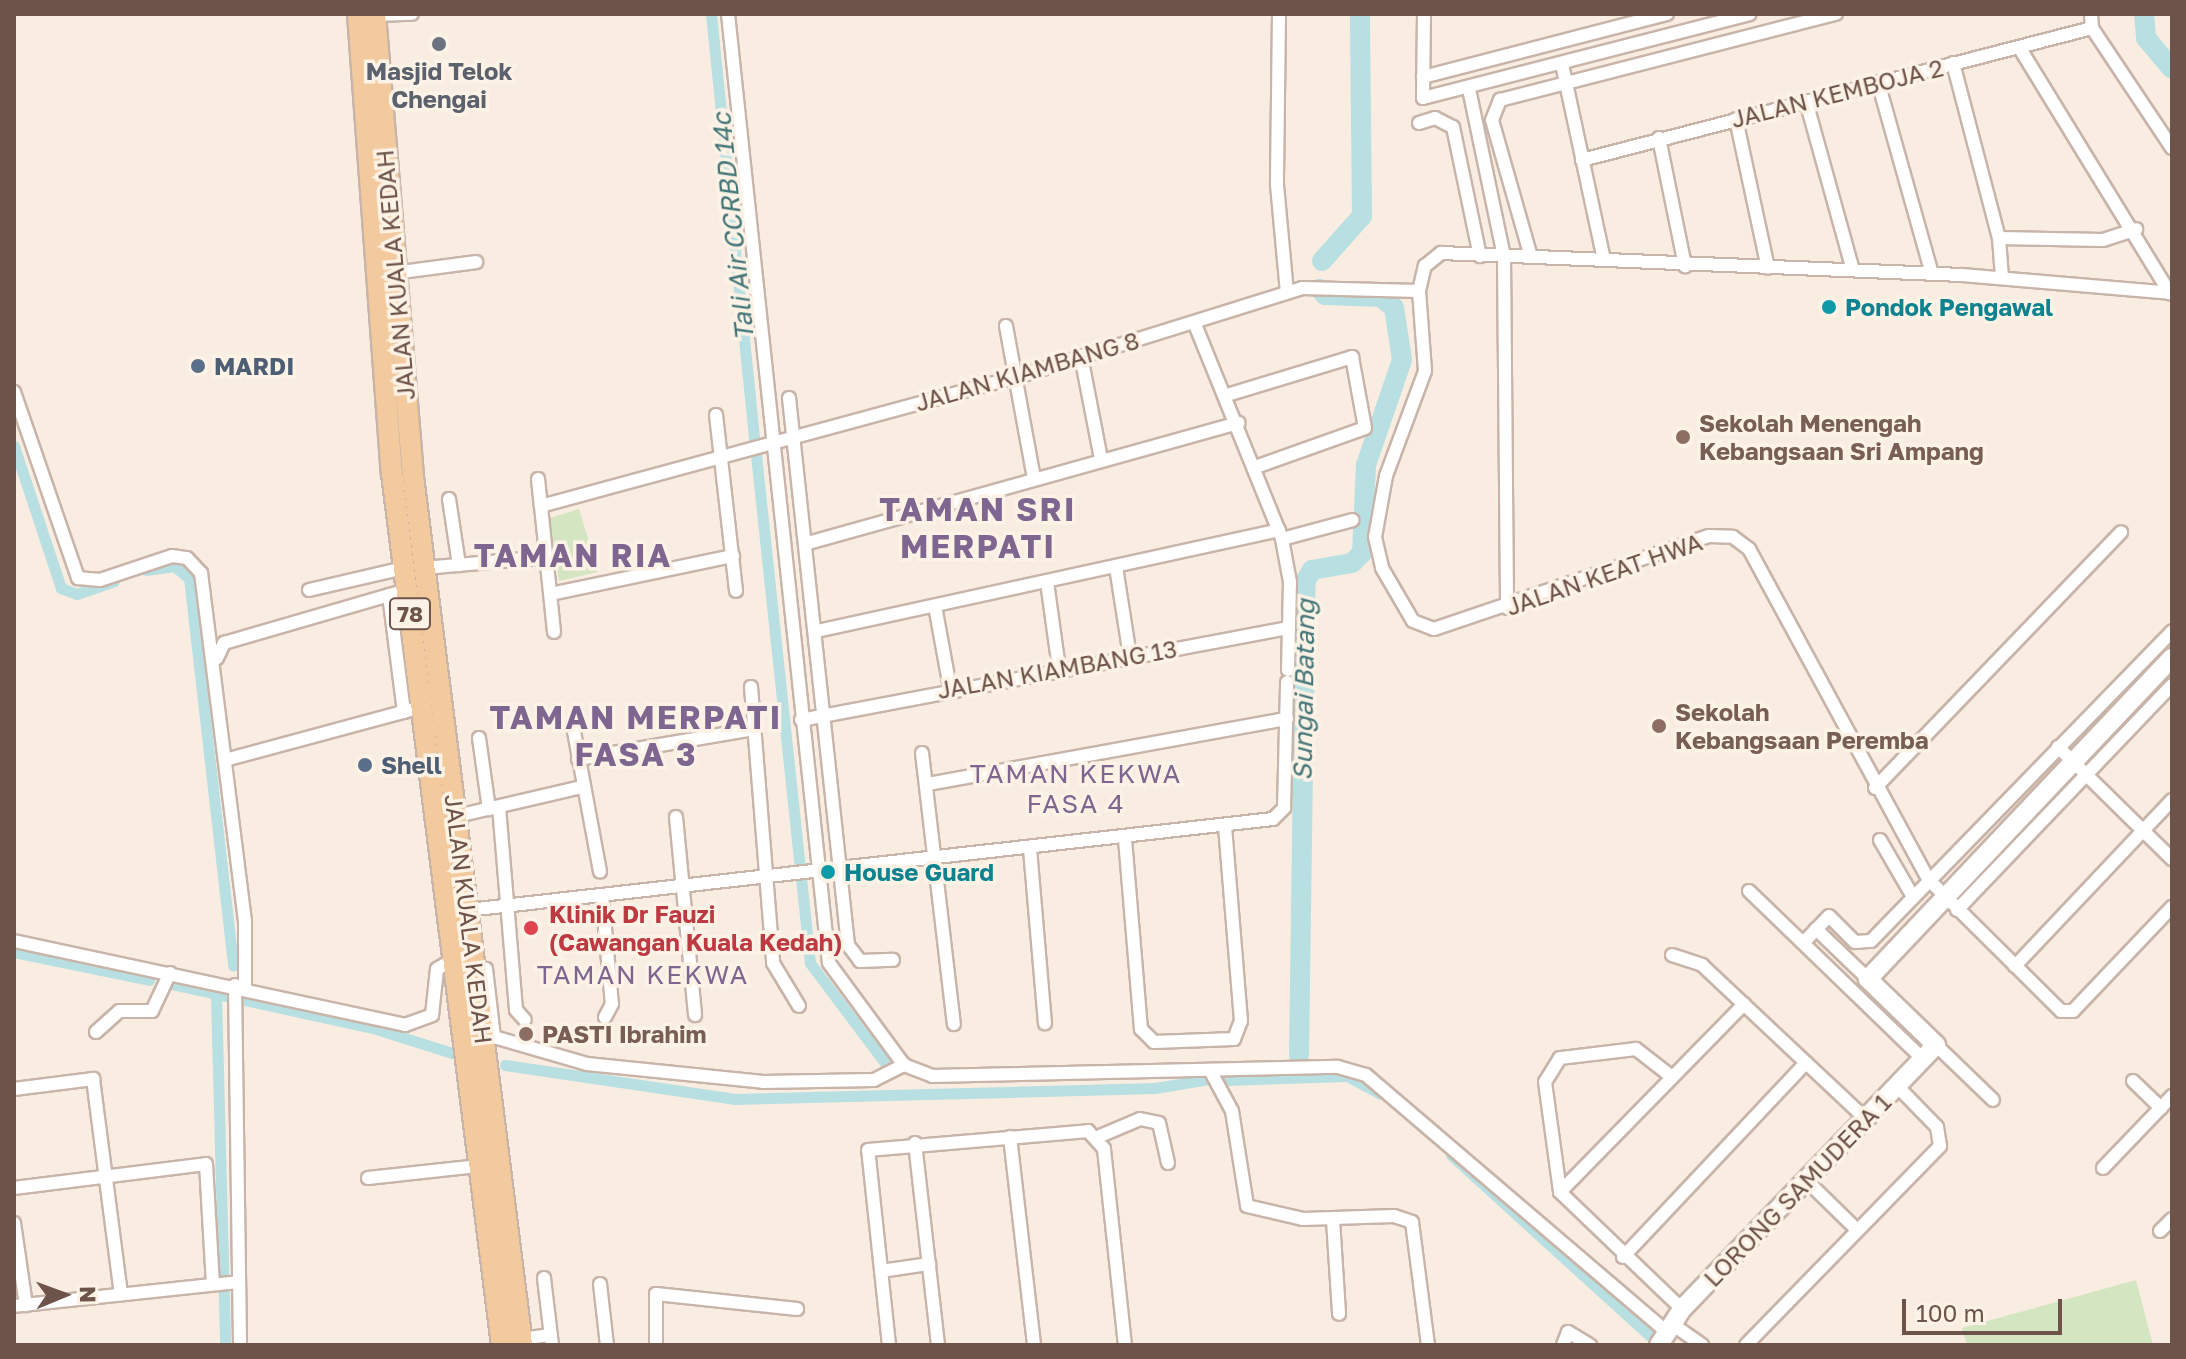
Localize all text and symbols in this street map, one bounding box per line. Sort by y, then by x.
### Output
marker: Masjid Telok Chengai [430,35,448,53]
street label: JALAN KEMBOJA 2 [1728,53,1946,133]
place label: Masjid Telok Chengai [366,57,512,113]
water label: Tali Air CCRBD 14c [706,111,760,343]
street label: JALAN KUALA KEDAH [370,149,420,401]
place label: Pondok Pengawal [1845,293,2053,321]
marker: Pondok Pengawal [1820,298,1838,316]
street label: JALAN KIAMBANG 8 [912,325,1142,417]
place label: MARDI [214,352,294,380]
marker: MARDI [189,357,207,375]
place label: Sekolah Menengah Kebangsaan Sri Ampang [1699,409,1984,465]
marker: Sekolah Menengah Kebangsaan Sri Ampang [1674,428,1692,446]
district label: TAMAN SRI MERPATI [879,491,1077,566]
street label: JALAN KEAT HWA [1502,527,1706,621]
district label: TAMAN RIA [474,536,672,574]
road number: 78 [388,596,432,632]
water label: Sungai Batang [1287,599,1321,781]
street label: JALAN KIAMBANG 13 [935,634,1179,704]
place label: Sekolah Kebangsaan Peremba [1675,698,1929,754]
district label: TAMAN MERPATI FASA 3 [489,699,783,774]
marker: Sekolah Kebangsaan Peremba [1650,717,1668,735]
place label: Shell [381,751,442,779]
marker: Shell [356,756,374,774]
district label: TAMAN KEKWA FASA 4 [970,758,1182,820]
street label: JALAN KUALA KEDAH [439,793,499,1045]
place label: House Guard [844,858,994,886]
marker: House Guard [819,863,837,881]
place label: Klinik Dr Fauzi (Cawangan Kuala Kedah) [549,900,842,956]
marker: Klinik Dr Fauzi (Cawangan Kuala Kedah) [520,917,542,939]
district label: TAMAN KEKWA [537,959,749,991]
place label: PASTI Ibrahim [542,1020,707,1048]
marker: PASTI Ibrahim [517,1025,535,1043]
street label: LORONG SAMUDERA 1 [1698,1088,1896,1292]
north arrow [24,1255,104,1335]
scale bar [1906,1283,2066,1333]
text: N [75,1286,102,1303]
text: 100 m [1916,1298,1985,1327]

